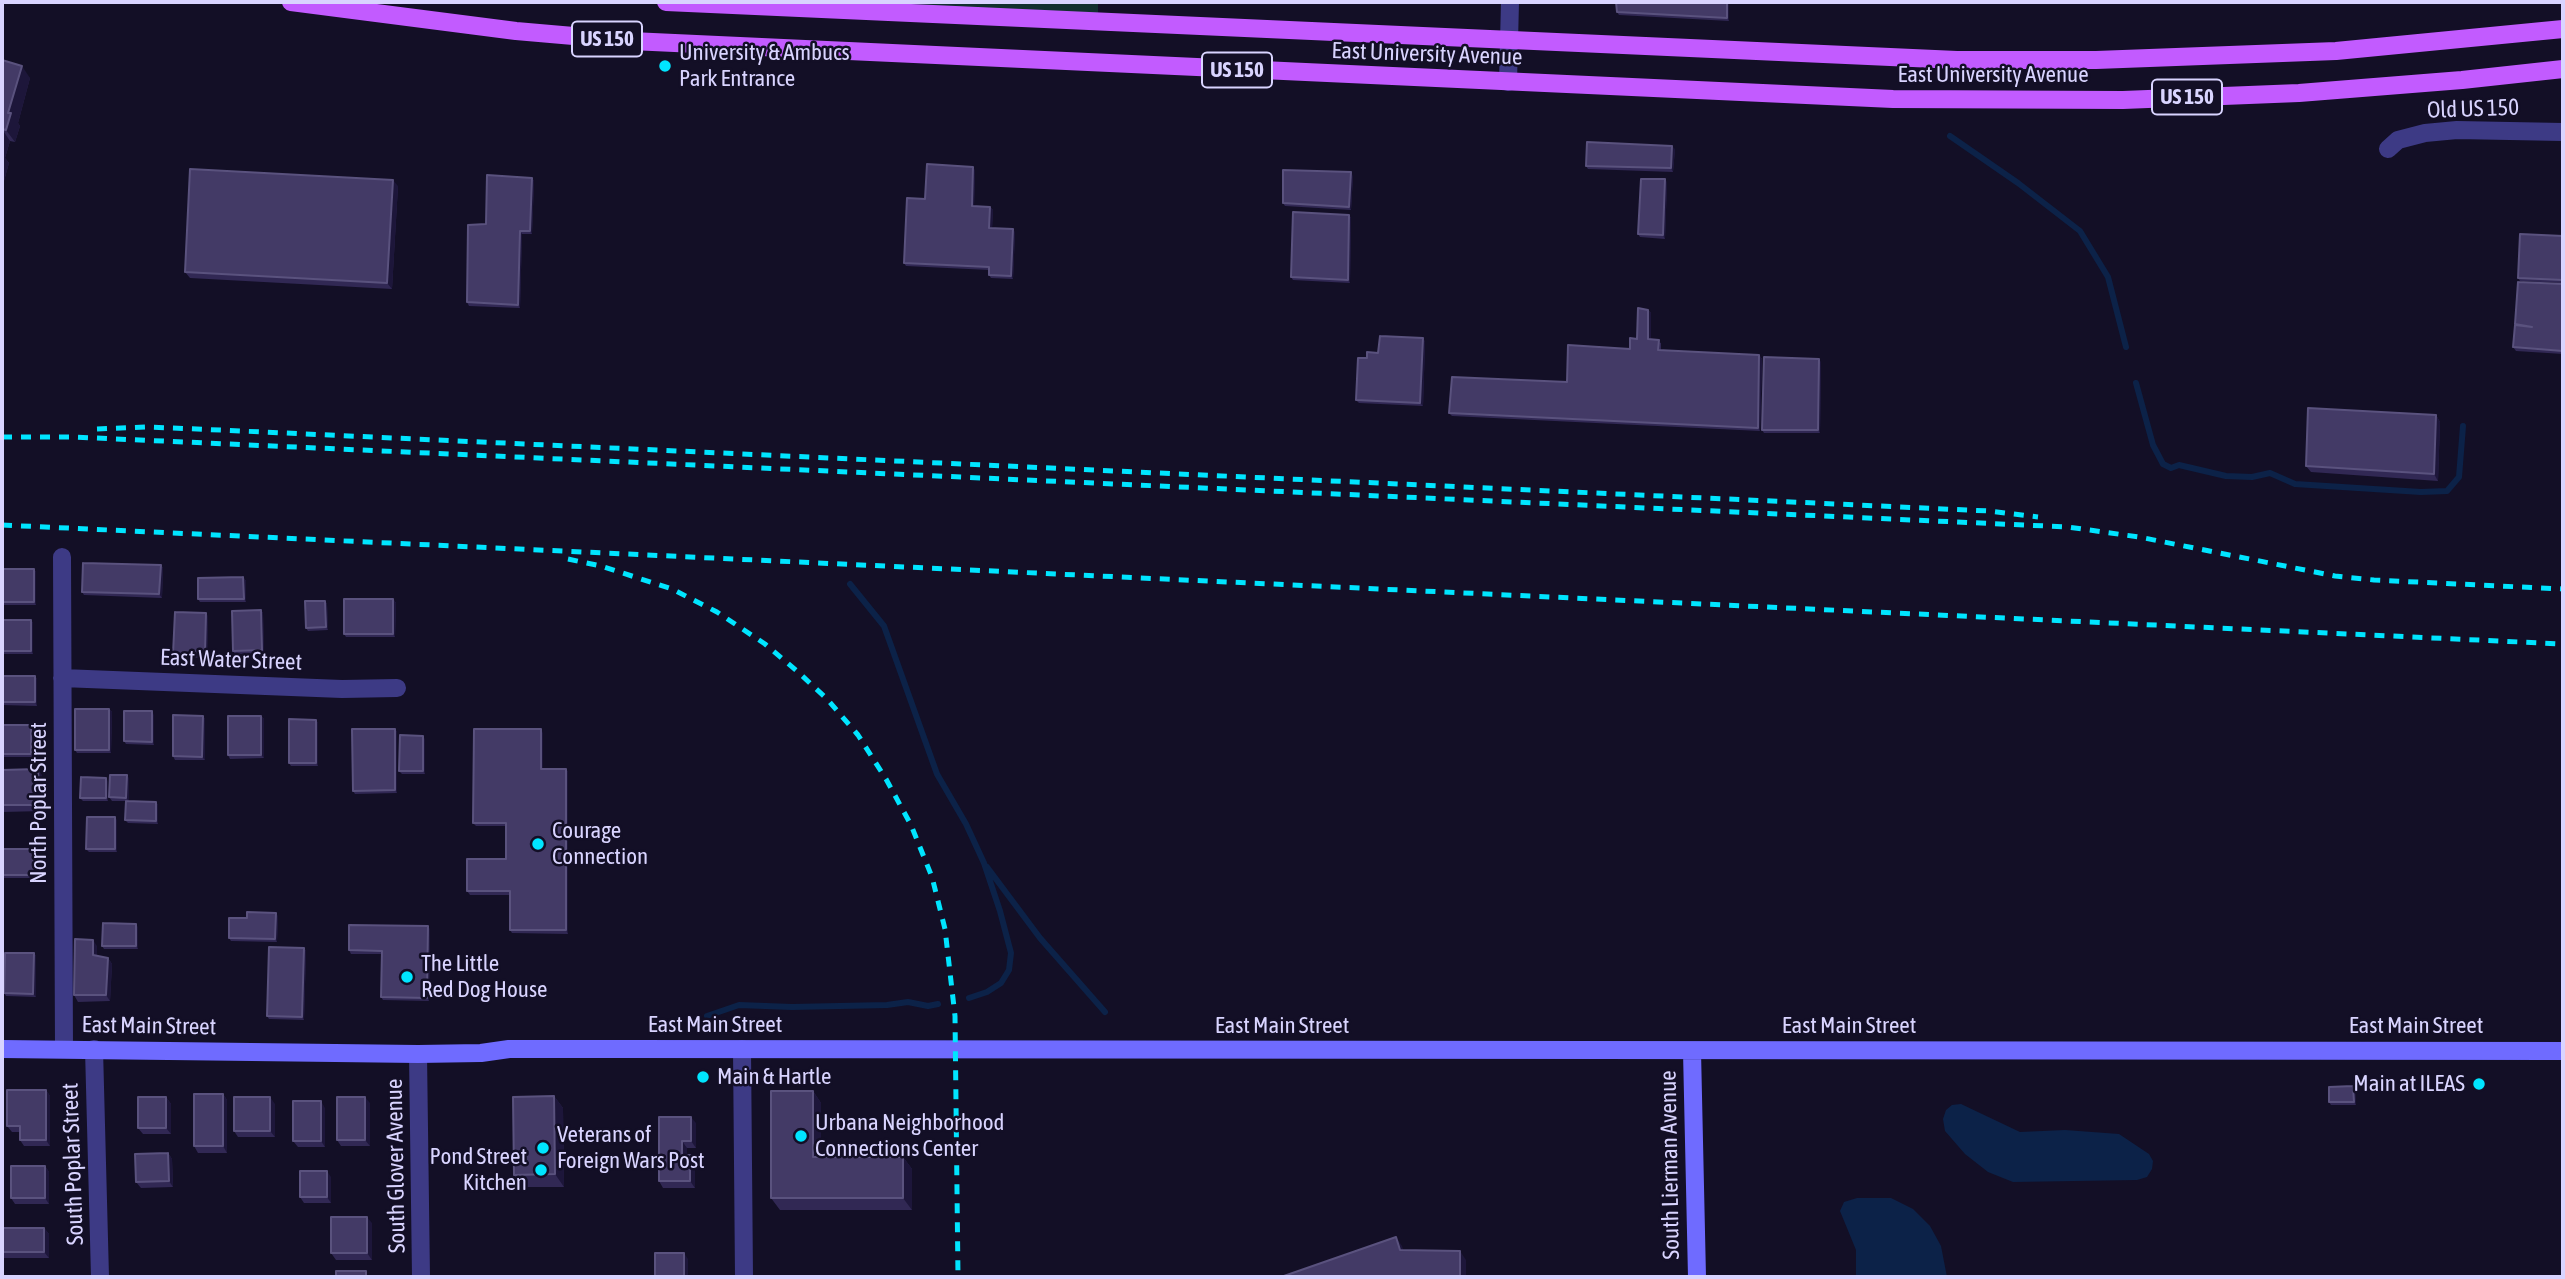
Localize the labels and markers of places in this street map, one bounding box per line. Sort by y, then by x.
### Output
place label: University & Ambucs Park Entrance [679,39,850,93]
marker: University & Ambucs Park Entrance [657,58,673,74]
place label: Courage Connection [552,817,648,871]
marker: Courage Connection [530,836,546,852]
place label: The Little Red Dog House [421,950,547,1004]
marker: The Little Red Dog House [399,969,415,985]
place label: Main & Hartle [717,1063,831,1091]
marker: Main & Hartle [695,1069,711,1085]
place label: Main at ILEAS [2353,1070,2465,1098]
marker: Main at ILEAS [2471,1076,2487,1092]
place label: Urbana Neighborhood Connections Center [815,1109,1004,1163]
place label: Veterans of Foreign Wars Post [557,1121,705,1175]
marker: Urbana Neighborhood Connections Center [793,1128,809,1144]
marker: Veterans of Foreign Wars Post [535,1140,551,1156]
place label: Pond Street Kitchen [429,1143,527,1197]
marker: Pond Street Kitchen [533,1162,549,1178]

